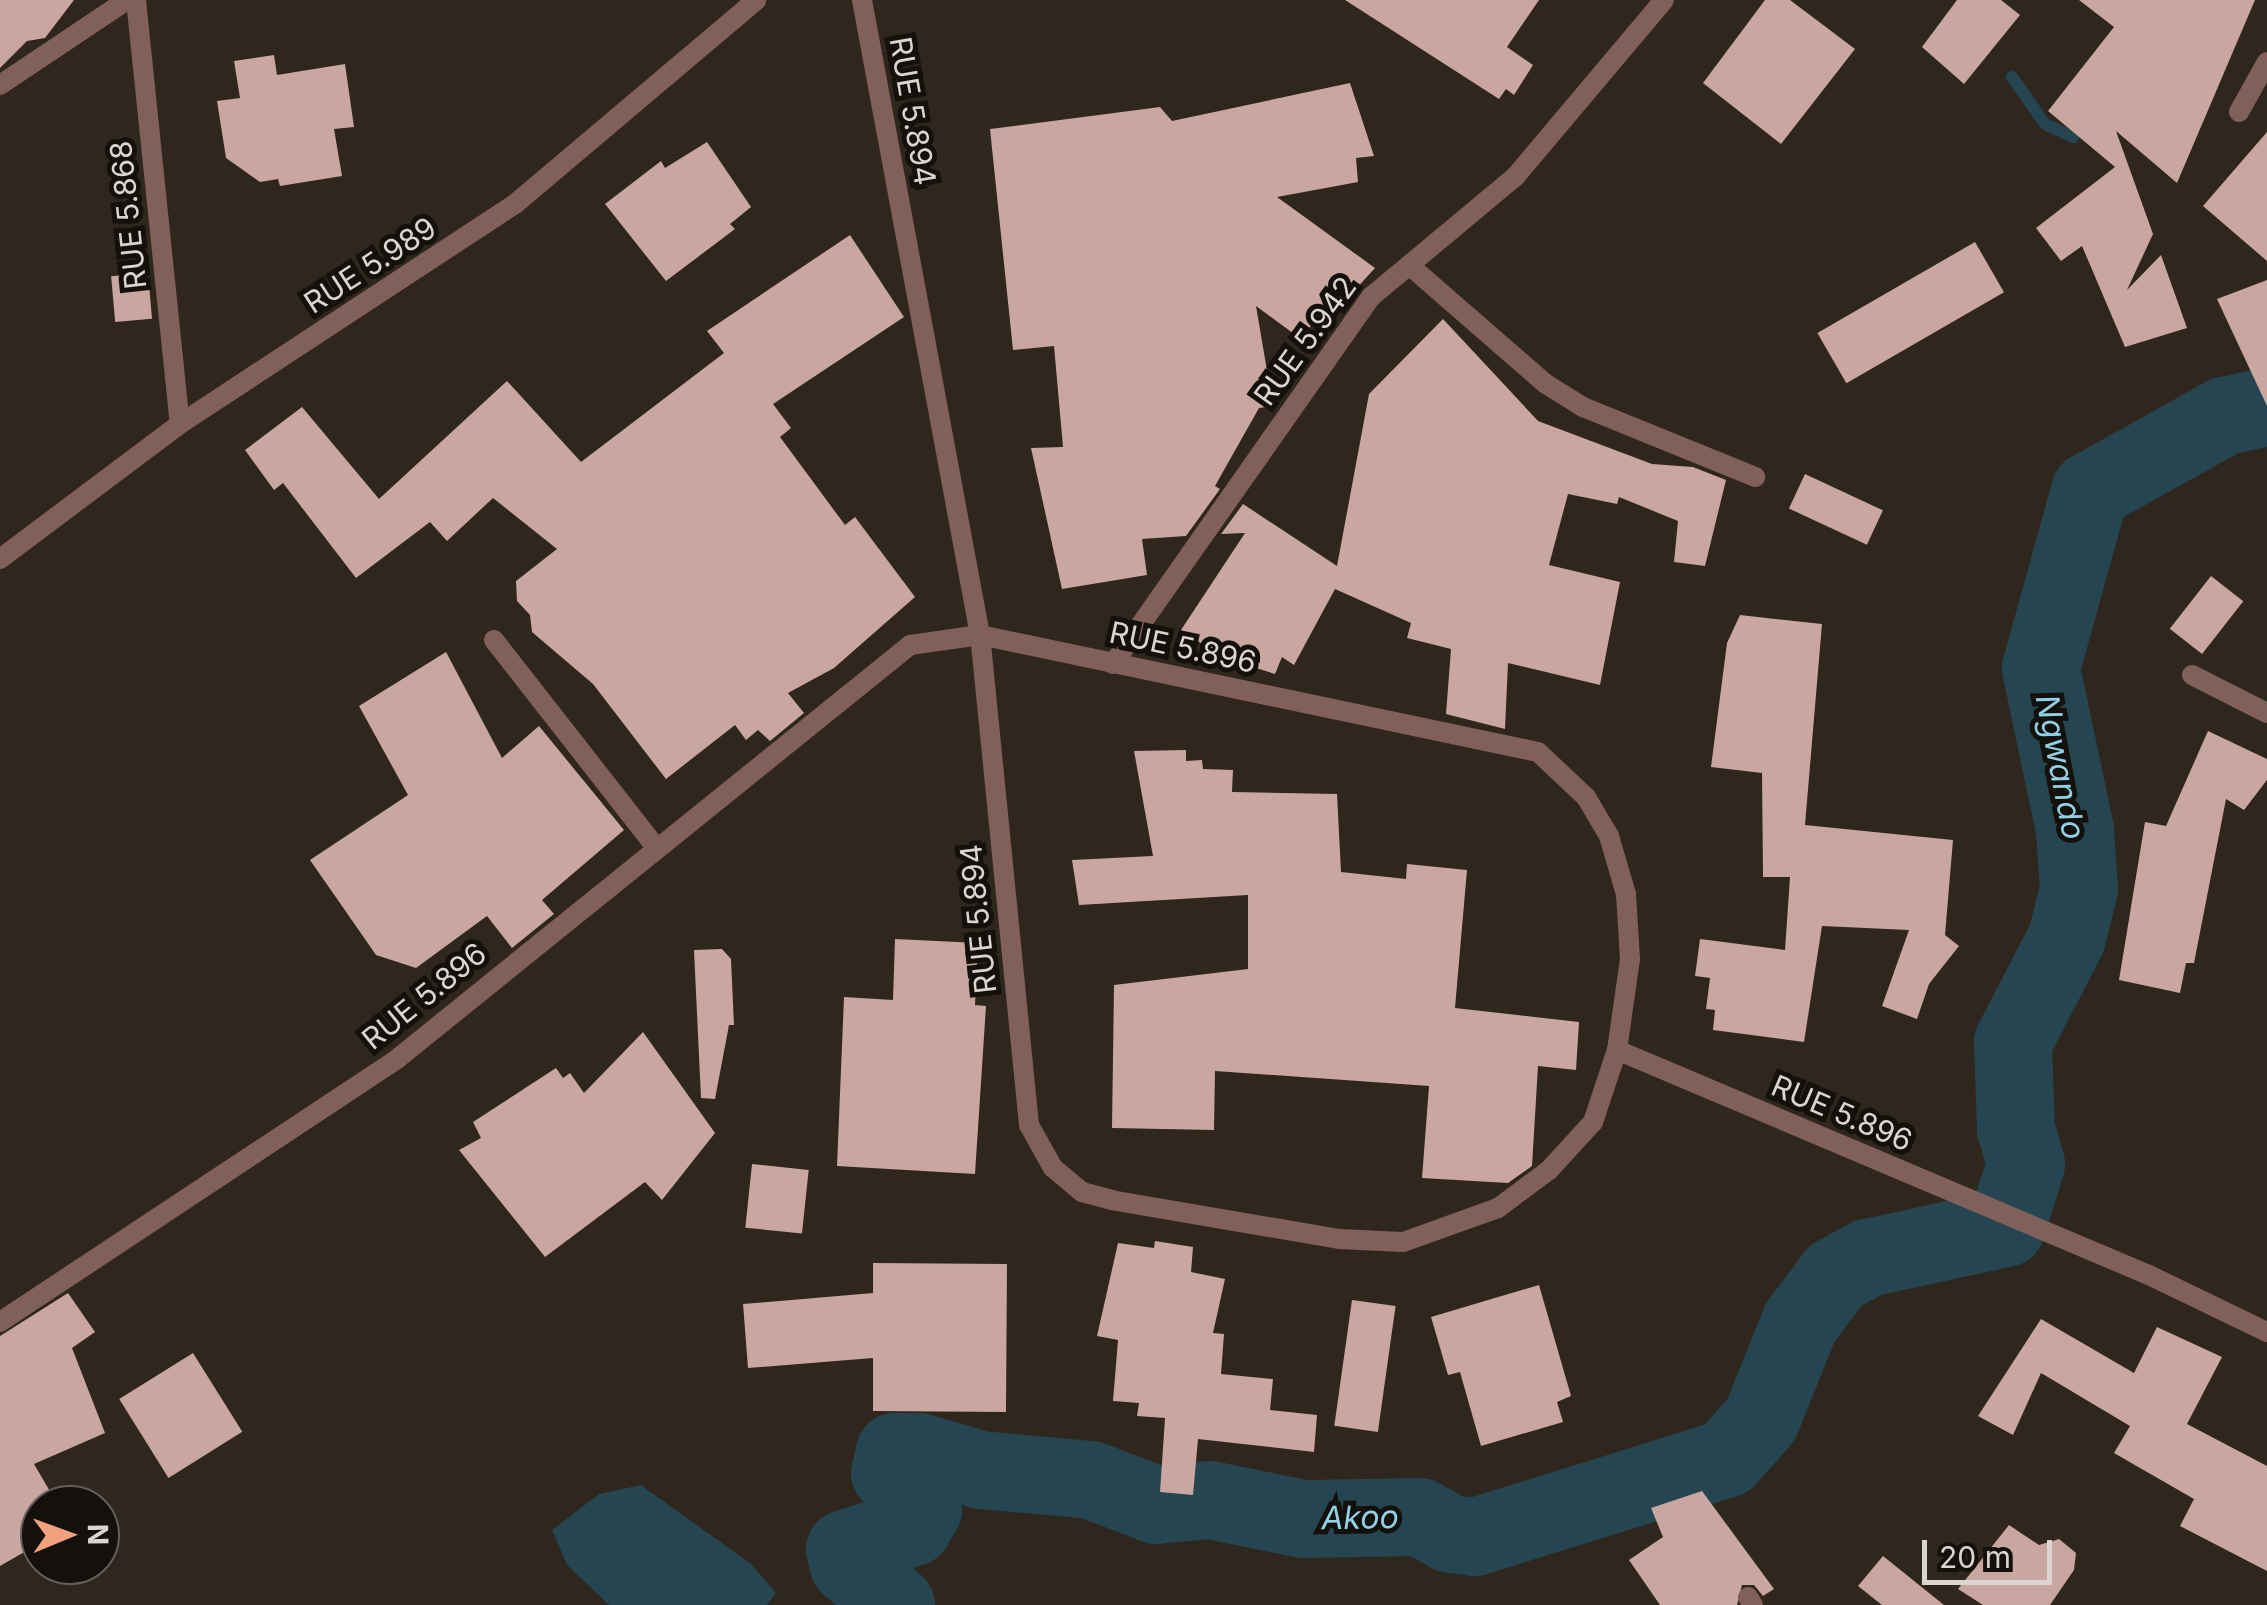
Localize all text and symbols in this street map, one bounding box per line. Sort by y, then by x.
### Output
street label: RUE 5.894 [882,34,944,188]
street label: RUE 5.868 [102,139,154,291]
street label: RUE 5.989 [297,209,443,321]
street label: RUE 5.942 [1246,270,1364,412]
street label: RUE 5.896 [1106,614,1260,680]
water label: Ngwando [2027,691,2093,843]
street label: RUE 5.894 [952,843,1004,995]
street label: RUE 5.896 [355,935,493,1057]
street label: RUE 5.896 [1766,1067,1918,1159]
north arrow [20,1485,120,1585]
water label: Akoo [1321,1498,1399,1538]
scale bar [1927,1520,2057,1582]
text: N [81,1524,115,1545]
text: 20 m [1939,1539,2011,1575]

